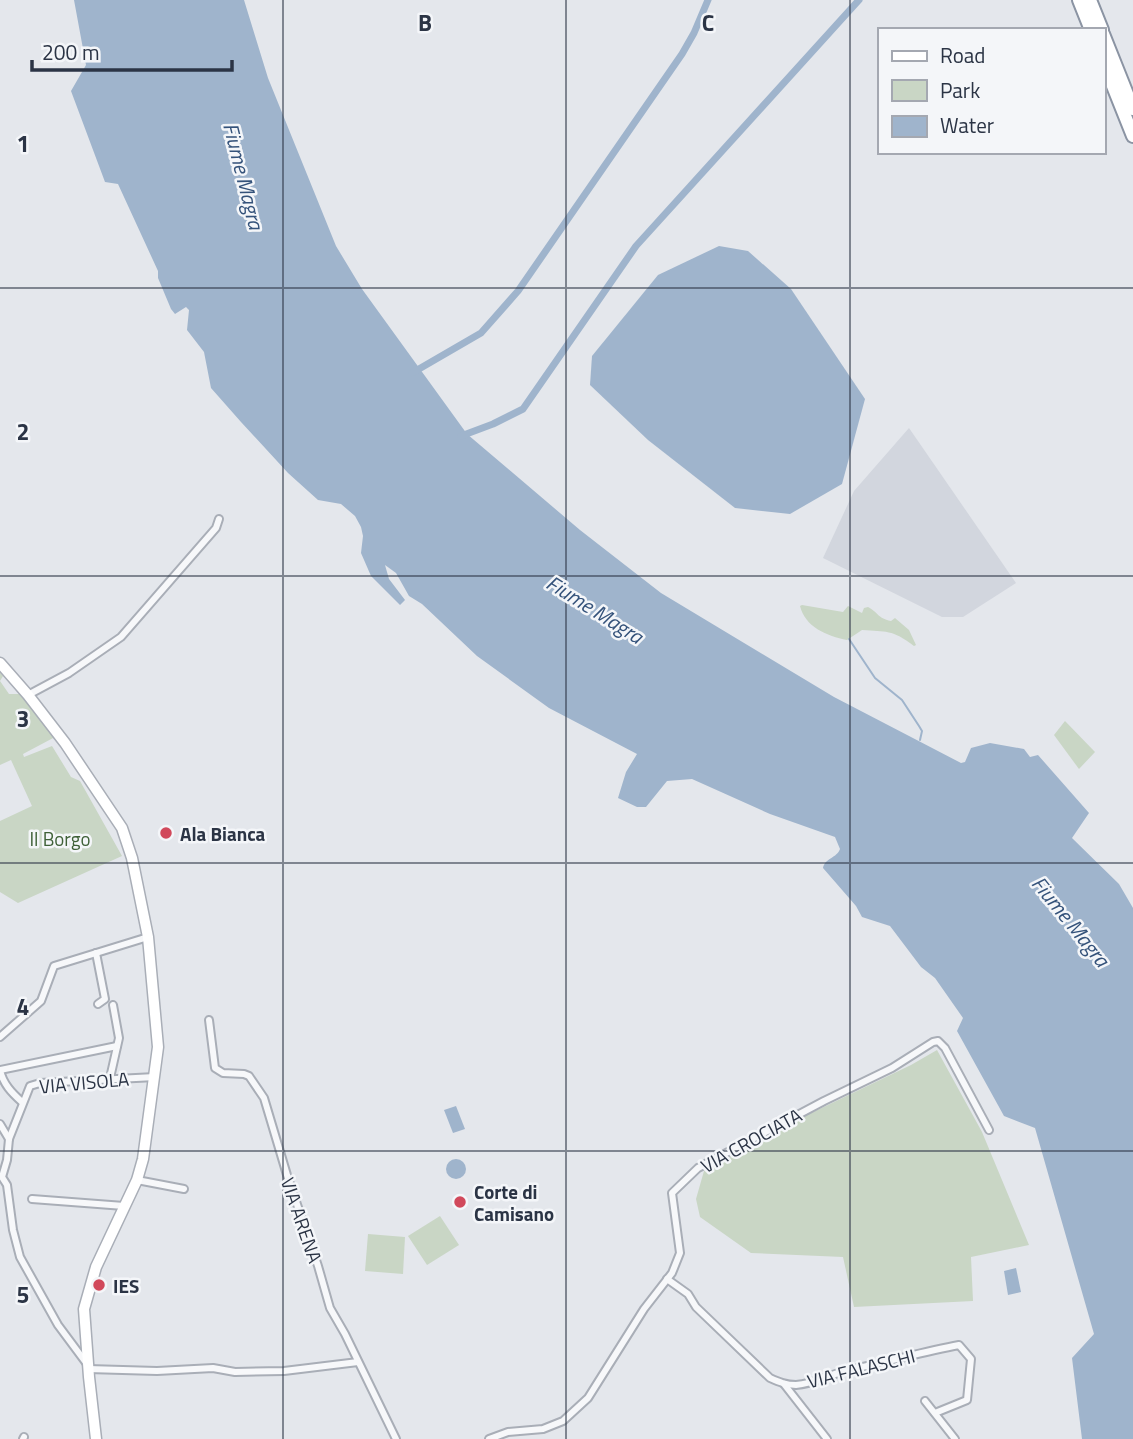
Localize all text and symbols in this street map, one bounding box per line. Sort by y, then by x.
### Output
text: B [418,5,432,40]
text: C [702,5,714,40]
scale bar [32,28,231,72]
legend [878,28,1105,154]
text: 200 m [42,36,99,68]
text: Road [940,39,985,71]
text: Park [940,74,980,106]
text: Water [940,109,994,141]
water label: Fiume Magra [215,119,273,234]
text: 1 [17,126,29,161]
text: 2 [17,414,29,449]
water label: Fiume Magra [540,567,651,652]
text: 3 [17,701,29,736]
place label: Ala Bianca [180,819,266,848]
park label: Il Borgo [29,824,91,853]
marker: Ala Bianca [158,825,174,841]
water label: Fiume Magra [1024,869,1119,975]
text: 4 [17,989,29,1024]
street label: VIA VISOLA [38,1064,130,1100]
street label: VIA CROCIATA [695,1100,807,1180]
street label: VIA ARENA [274,1173,330,1267]
place label: Corte di Camisano [474,1177,554,1228]
marker: Corte di Camisano [452,1194,468,1210]
place label: IES [113,1271,139,1300]
text: 5 [17,1277,29,1312]
marker: IES [91,1277,107,1293]
street label: VIA FALASCHI [804,1341,918,1395]

